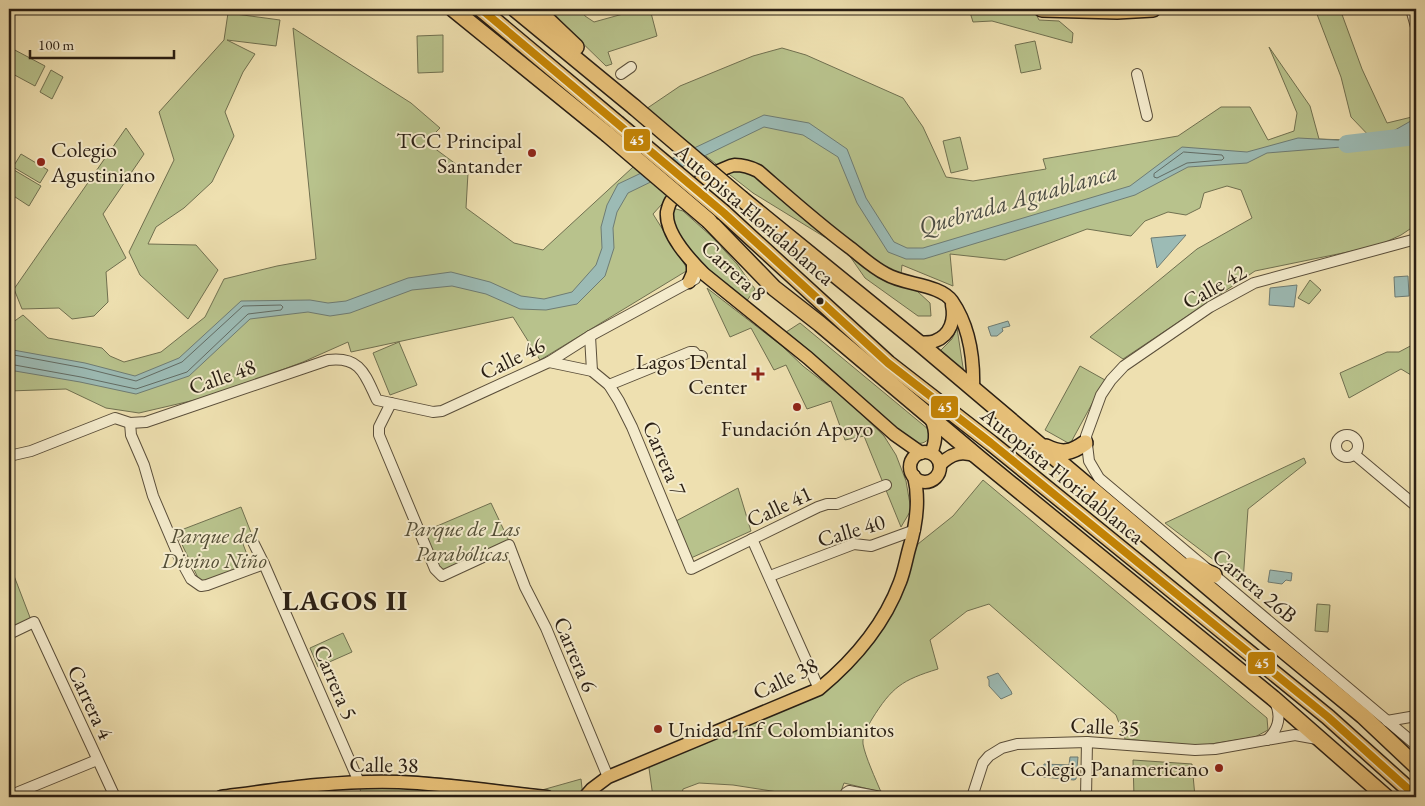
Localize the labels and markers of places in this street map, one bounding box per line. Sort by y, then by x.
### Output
place label: TCC Principal Santander [396,126,523,180]
place label: Colegio Agustiniano [50,135,155,189]
marker: TCC Principal Santander [526,147,538,159]
marker: Colegio Agustiniano [35,156,47,168]
unlabelled marker [815,296,825,306]
place label: Lagos Dental Center [636,347,748,401]
marker: Lagos Dental Center [751,367,765,381]
marker: Fundación Apoyo [791,401,803,413]
place label: Fundación Apoyo [721,414,873,443]
place label: Unidad Inf Colombianitos [668,715,894,744]
marker: Unidad Inf Colombianitos [652,723,664,735]
place label: Colegio Panamericano [1020,754,1209,783]
marker: Colegio Panamericano [1213,762,1225,774]

